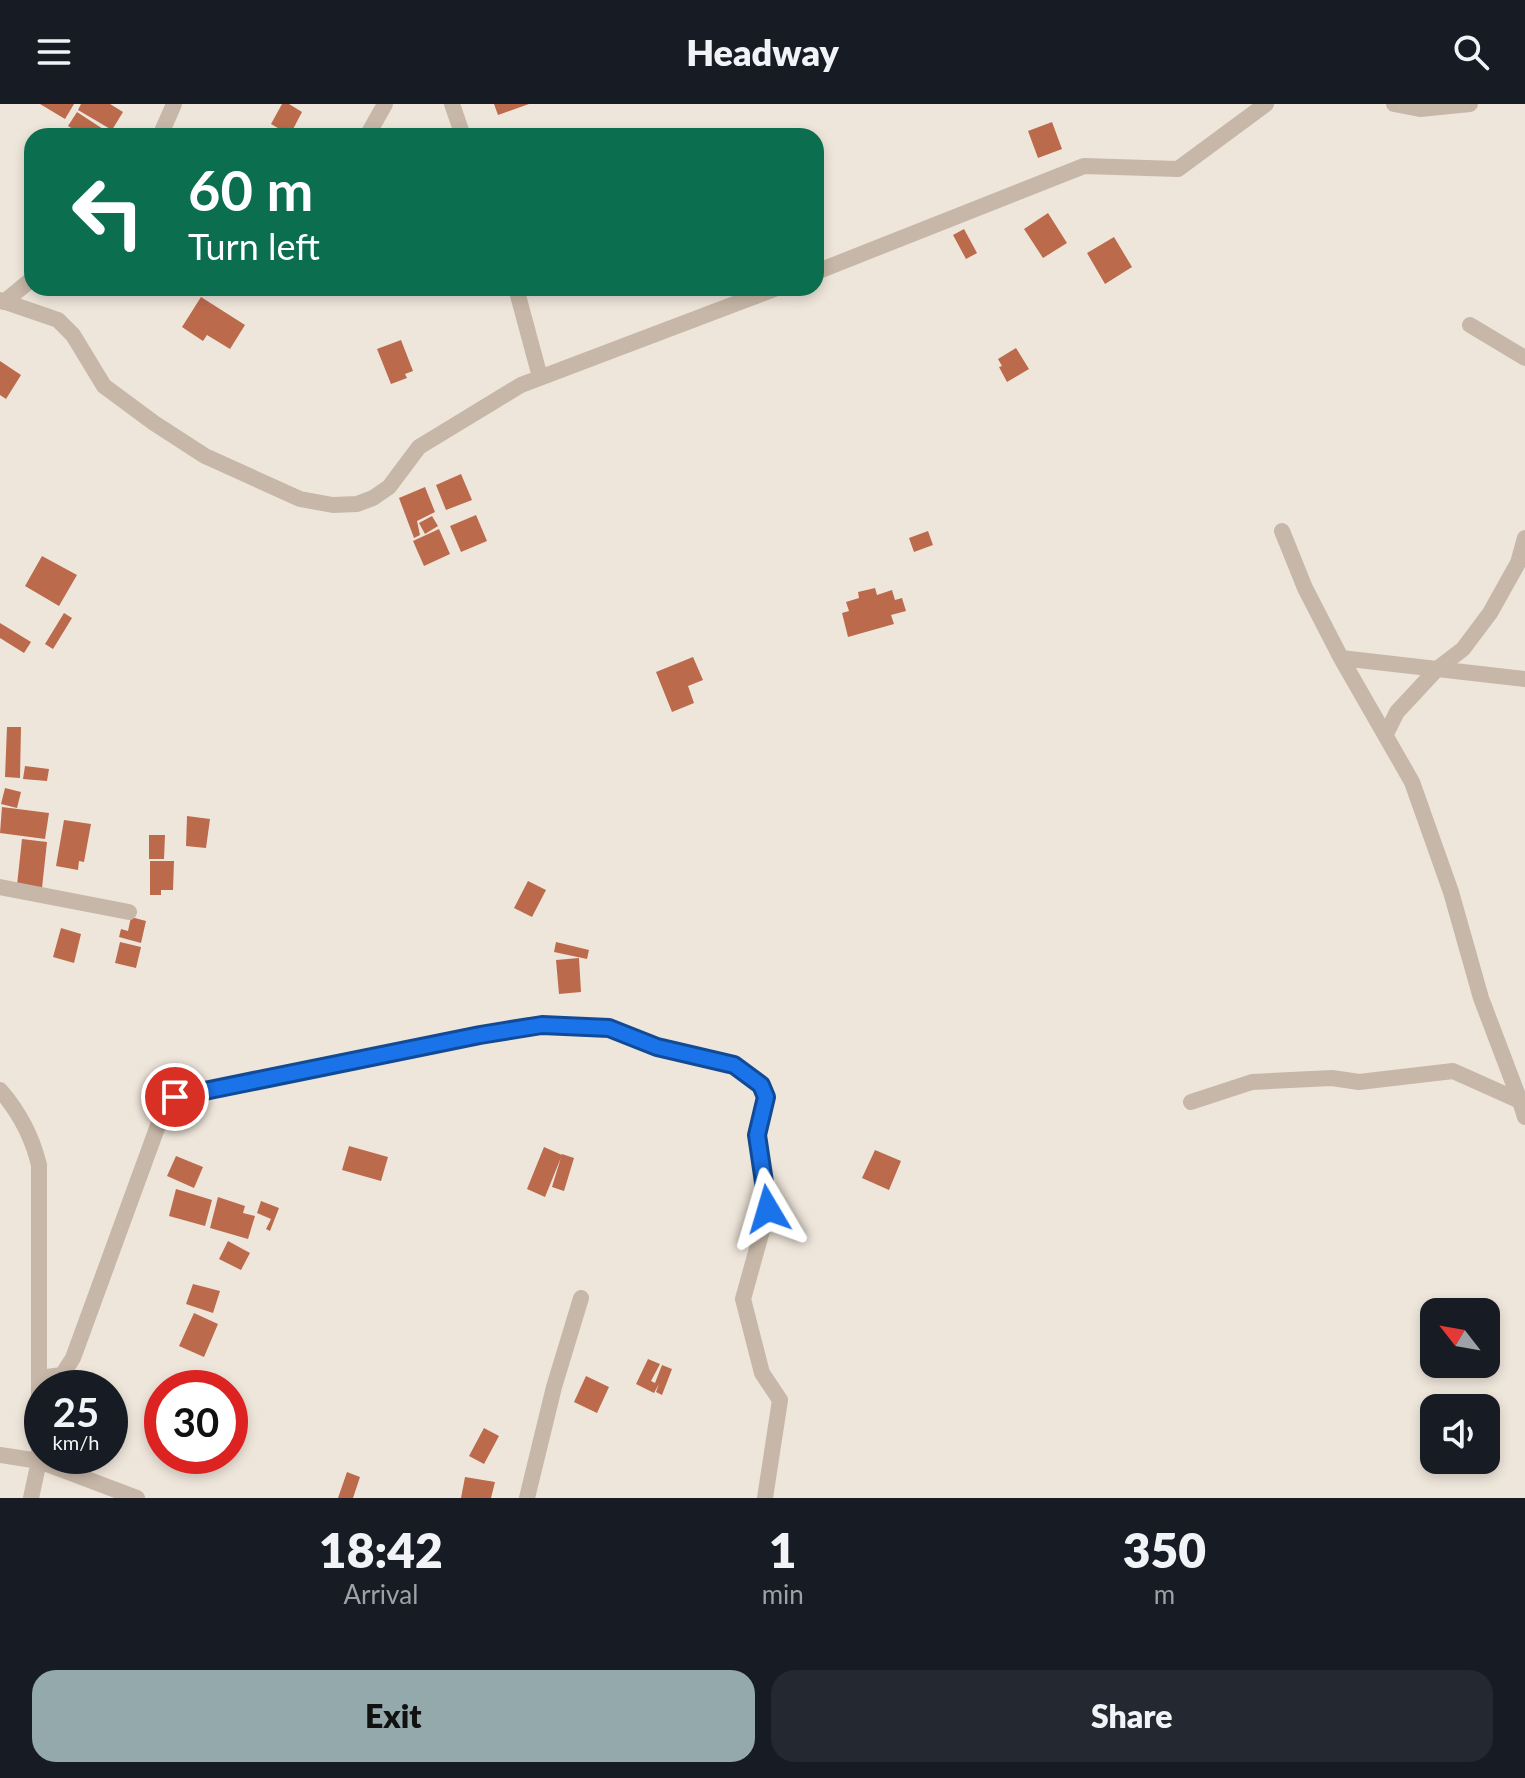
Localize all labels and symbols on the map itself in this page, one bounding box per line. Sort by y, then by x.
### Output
pin [141,1063,209,1131]
position arrow [726,1167,810,1251]
north arrow [1420,1298,1500,1378]
speed limit sign: 30 [144,1370,248,1474]

